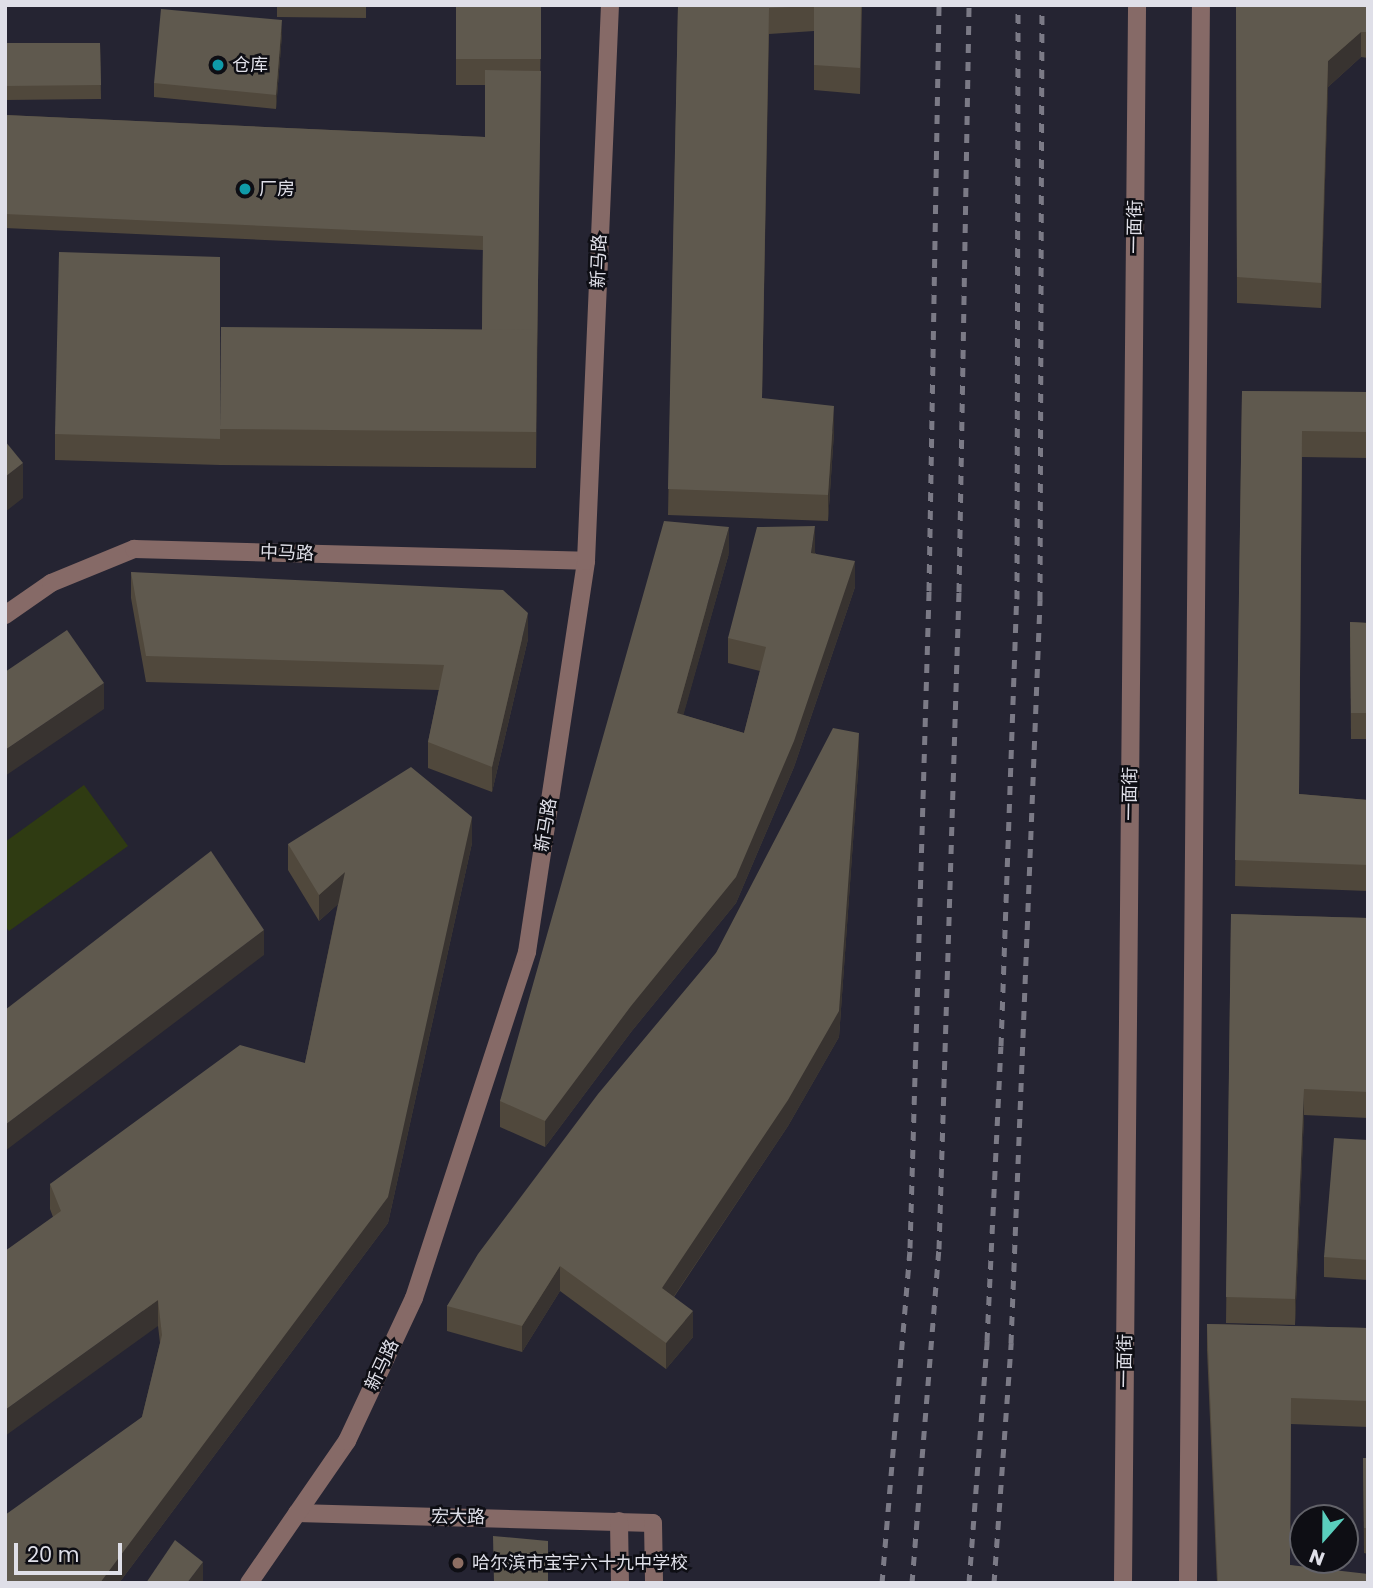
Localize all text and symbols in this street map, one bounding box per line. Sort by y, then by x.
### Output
place label: 仓库 [232,54,268,76]
marker: 仓库 [210,57,226,73]
place label: 厂房 [259,178,295,200]
marker: 厂房 [237,181,253,197]
street label: 一面街 [1124,200,1146,254]
street label: 新马路 [587,234,611,288]
street label: 中马路 [260,541,314,565]
street label: 一面街 [1119,767,1141,821]
street label: 新马路 [531,797,561,853]
street label: 一面街 [1114,1334,1136,1388]
street label: 新马路 [361,1336,403,1394]
north arrow [1289,1504,1359,1574]
street label: 宏大路 [431,1506,485,1528]
scale bar [18,1528,126,1572]
text: 20 m [27,1540,80,1569]
text: N [1306,1542,1329,1572]
place label: 哈尔滨市宝宇六十九中学校 [472,1552,688,1574]
marker: 哈尔滨市宝宇六十九中学校 [450,1555,466,1571]

